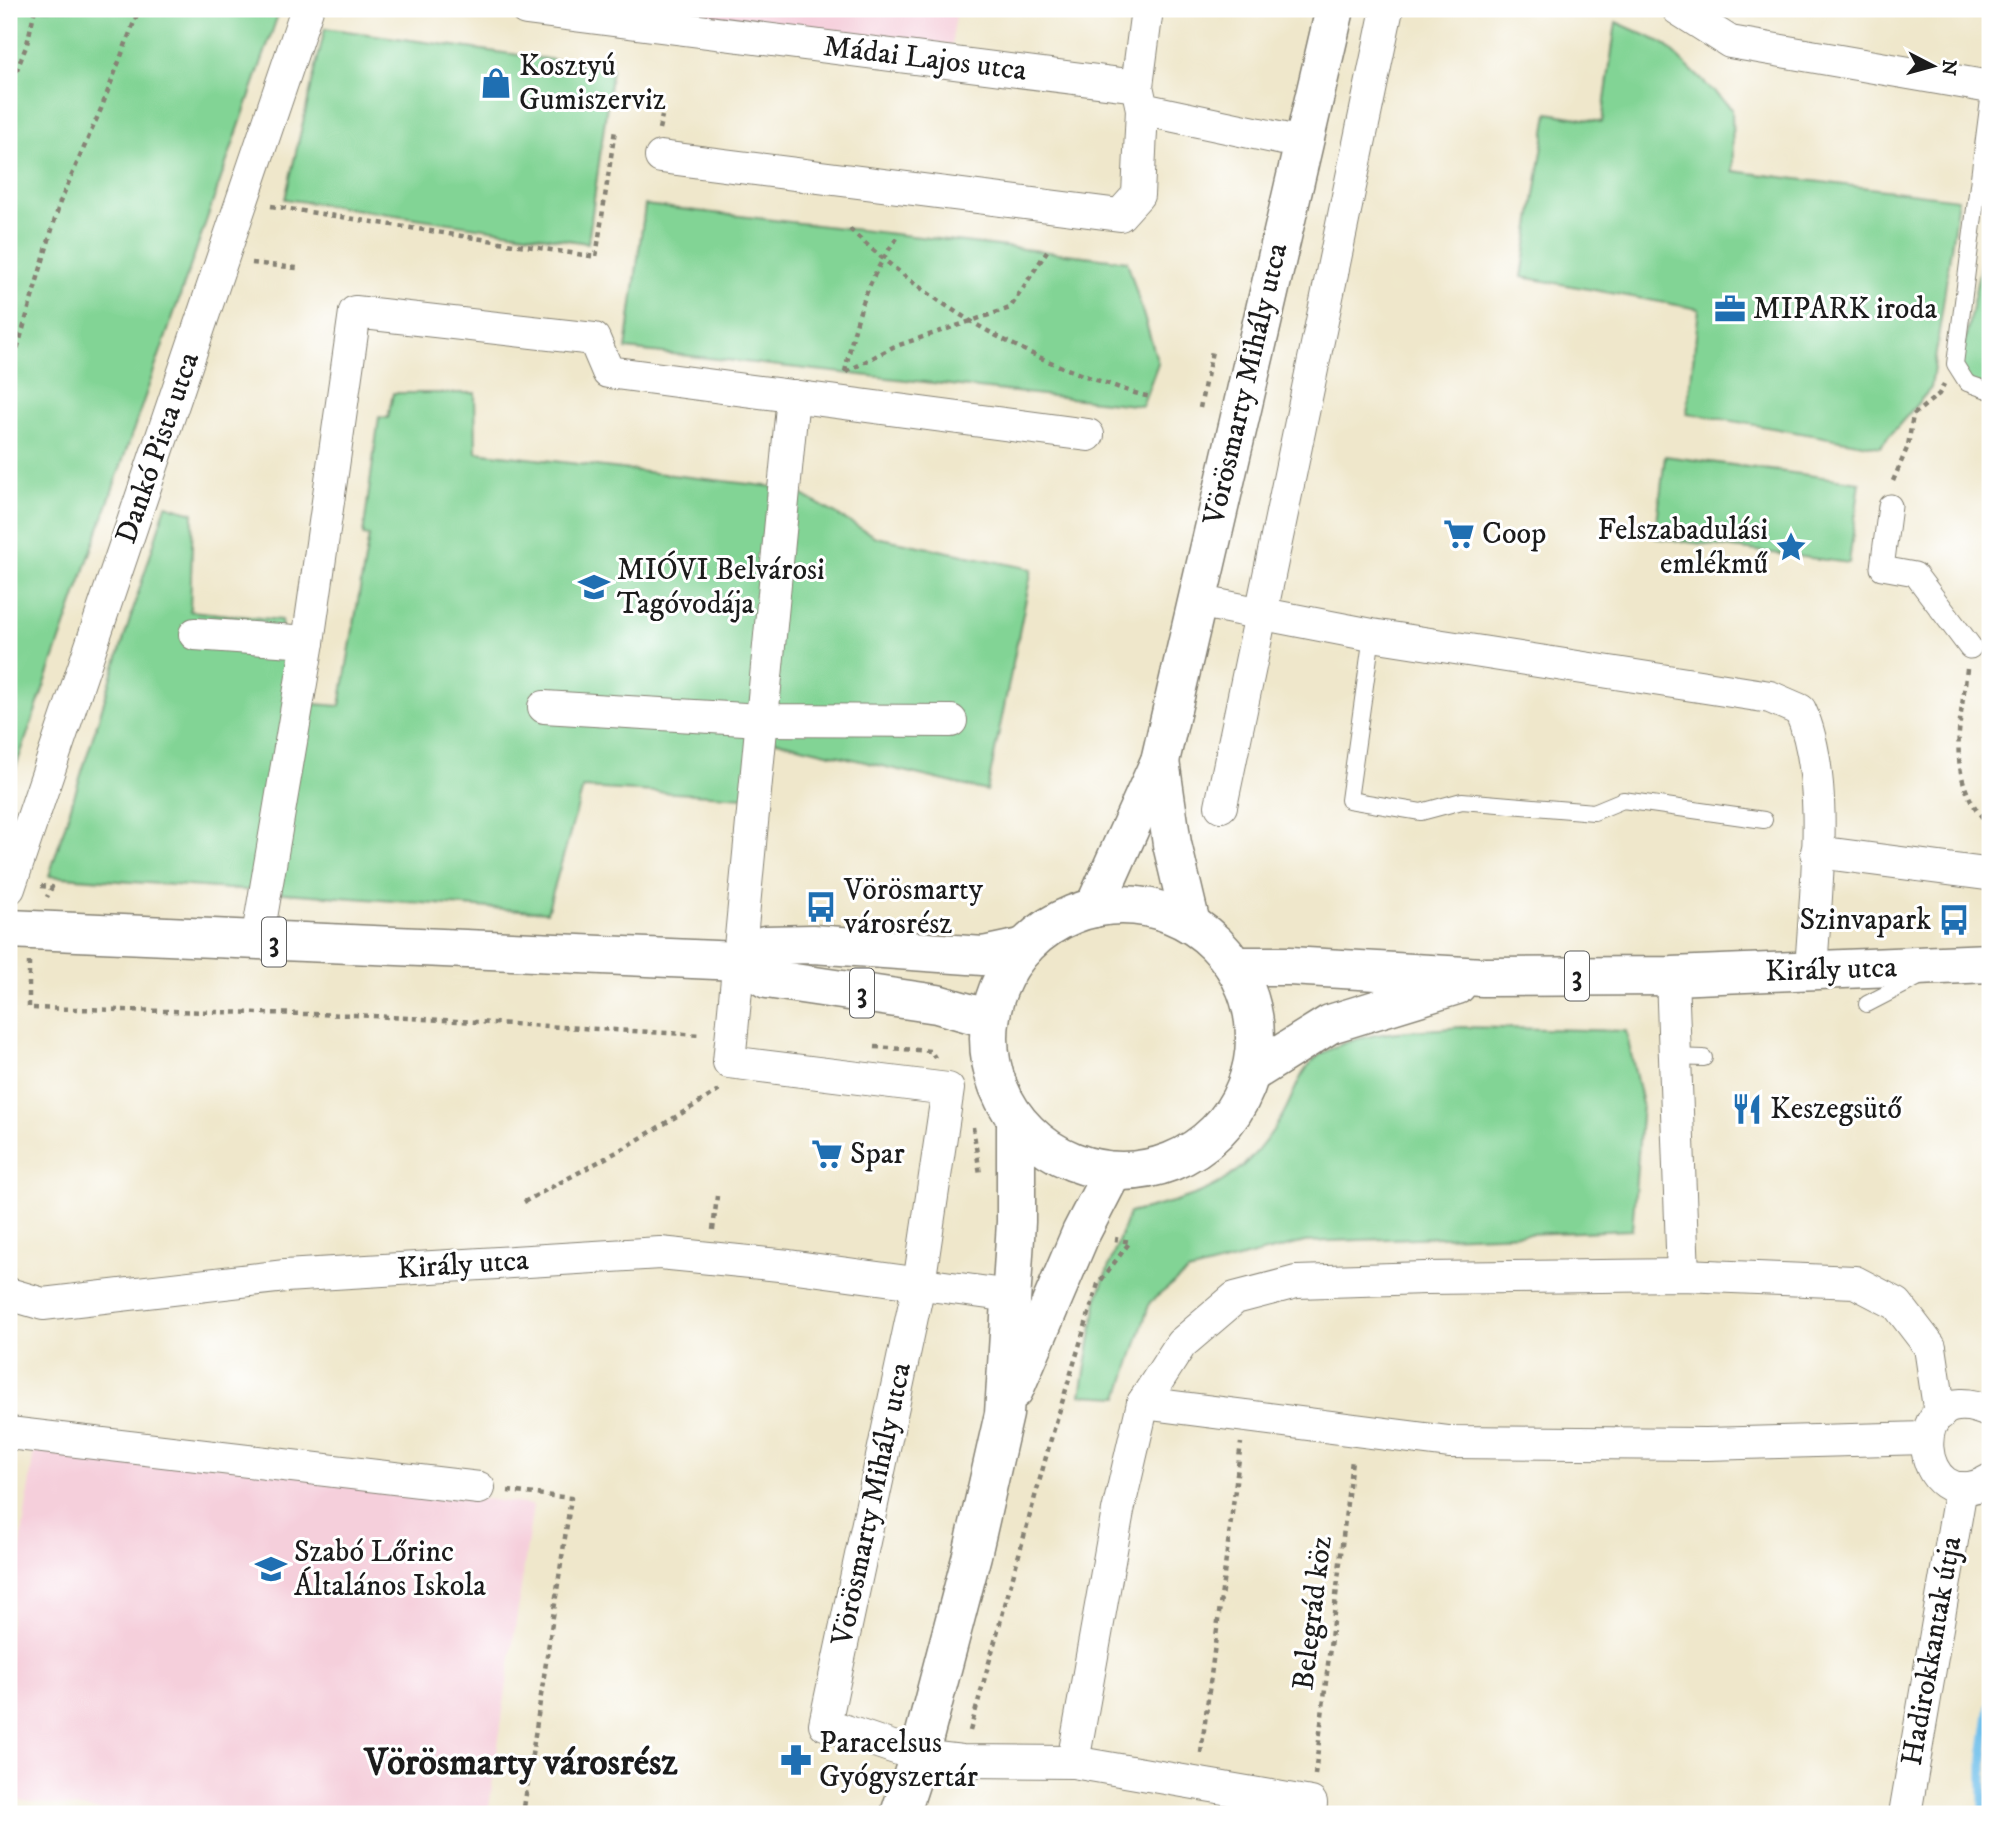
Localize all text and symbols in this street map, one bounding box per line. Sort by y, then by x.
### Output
street label: Mádai Lajos utca [821,28,1029,90]
north arrow [1898,32,1968,102]
place label: Kosztyú Gumiszerviz [519,48,666,119]
text: N [1936,59,1961,77]
shop icon: Kosztyú Gumiszerviz [479,66,513,100]
street label: Vörösmarty Mihály utca [1195,239,1296,529]
place label: MIPARK iroda [1753,291,1937,328]
office icon: MIPARK iroda [1713,292,1747,326]
street label: Dankó Pista utca [108,347,208,549]
place label: Felszabadulási emlékmű [1597,512,1768,583]
place label: Coop [1482,516,1546,553]
supermarket icon: Coop [1442,517,1476,551]
place icon: Felszabadulási emlékmű [1774,530,1808,564]
place label: MIÓVI Belvárosi Tagóvodája [617,550,825,623]
school or university icon: MIÓVI Belvárosi Tagóvodája [577,570,611,604]
place label: Vörösmarty városrész [843,872,984,943]
bus stop icon: Vörösmarty városrész [804,890,838,924]
place label: Szinvapark [1799,902,1931,939]
bus stop icon: Szinvapark [1937,903,1971,937]
road number: 3 [262,918,286,967]
street label: Király utca [1764,949,1898,991]
road number: 3 [1565,951,1589,1000]
road number: 3 [850,968,874,1018]
place label: Keszegsütő [1770,1091,1902,1128]
restaurant icon: Keszegsütő [1730,1092,1764,1126]
place label: Spar [850,1136,905,1173]
supermarket icon: Spar [810,1137,844,1171]
street label: Király utca [396,1242,530,1288]
street label: Vörösmarty Mihály utca [824,1359,920,1650]
street label: Hadirokkantak útja [1894,1533,1970,1768]
place label: Szabó Lőrinc Általános Iskola [294,1534,486,1605]
street label: Belegrád köz [1285,1534,1341,1692]
school or university icon: Szabó Lőrinc Általános Iskola [254,1552,288,1586]
place label: Paracelsus Gyógyszertár [819,1725,978,1796]
district label: Vörösmarty városrész [363,1740,677,1787]
pharmacy icon: Paracelsus Gyógyszertár [779,1743,813,1777]

